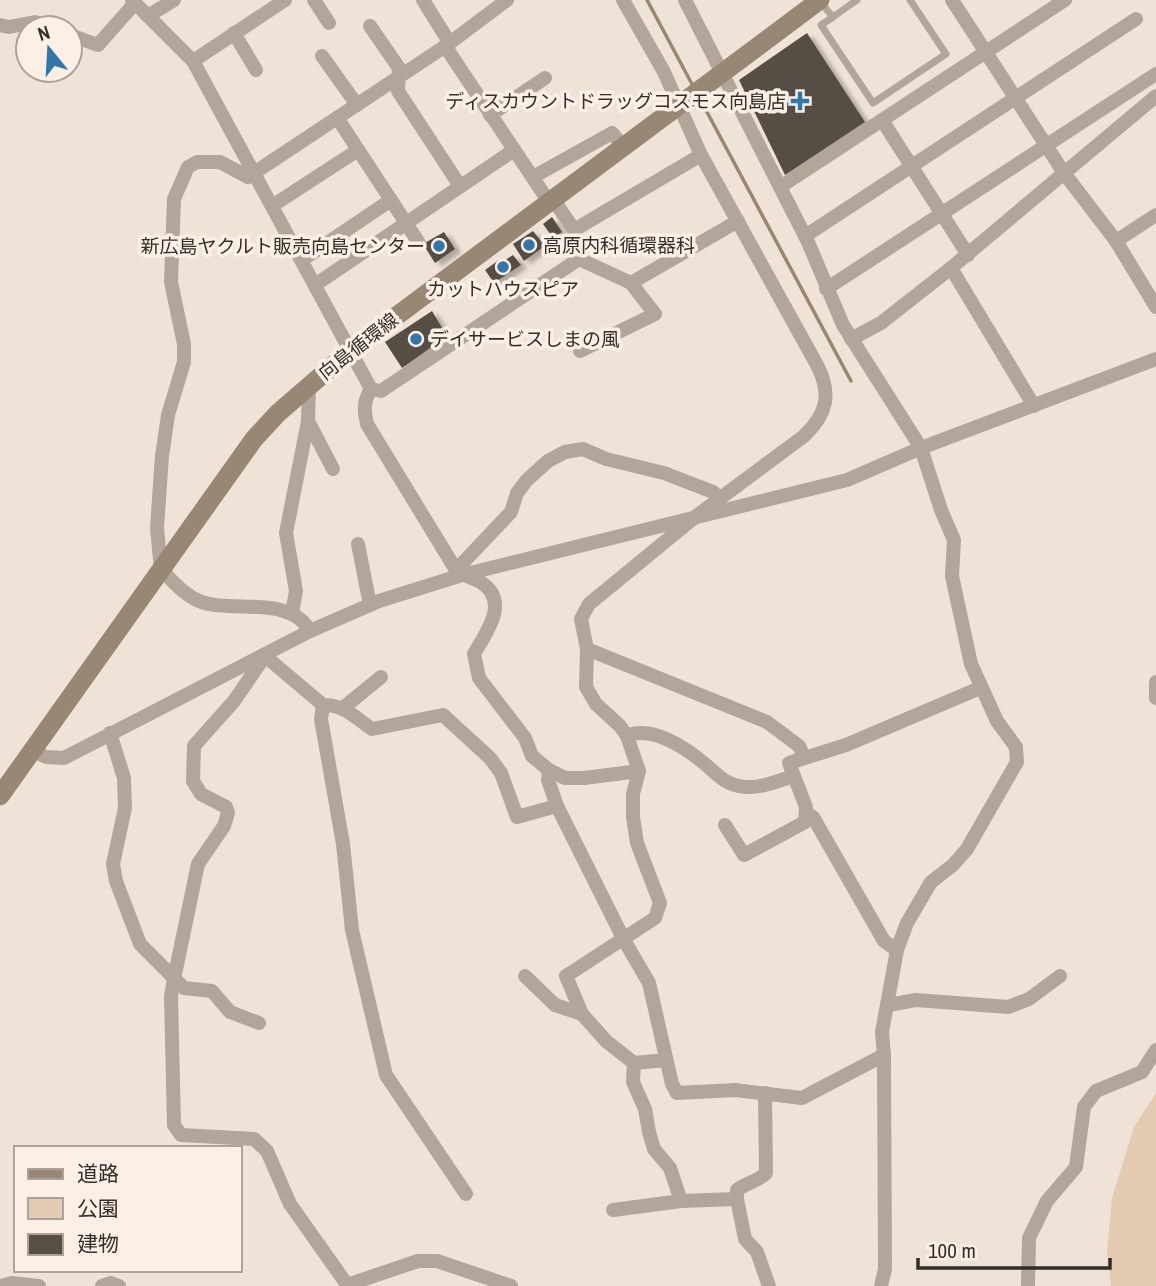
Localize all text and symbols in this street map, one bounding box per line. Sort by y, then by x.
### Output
north arrow [14,14,84,84]
text: N [34,19,53,47]
place label: ディスカウントドラッグコスモス向島店 [445,88,786,114]
marker: ディスカウントドラッグコスモス向島店 [792,93,808,109]
place label: 高原内科循環器科 [543,232,695,258]
place label: 新広島ヤクルト販売向島センター [141,233,425,259]
marker: 高原内科循環器科 [521,237,537,253]
marker: 新広島ヤクルト販売向島センター [431,238,447,254]
marker: カットハウスピア [495,259,511,275]
place label: カットハウスピア [427,276,579,302]
street label: 向島循環線 [313,307,403,385]
place label: デイサービスしまの風 [430,326,620,352]
marker: デイサービスしまの風 [408,331,424,347]
legend [14,1146,242,1272]
text: 道路 [77,1159,119,1188]
text: 公園 [77,1194,119,1223]
scale bar [918,1226,1110,1270]
text: 建物 [77,1229,119,1258]
text: 100 m [928,1236,976,1265]

